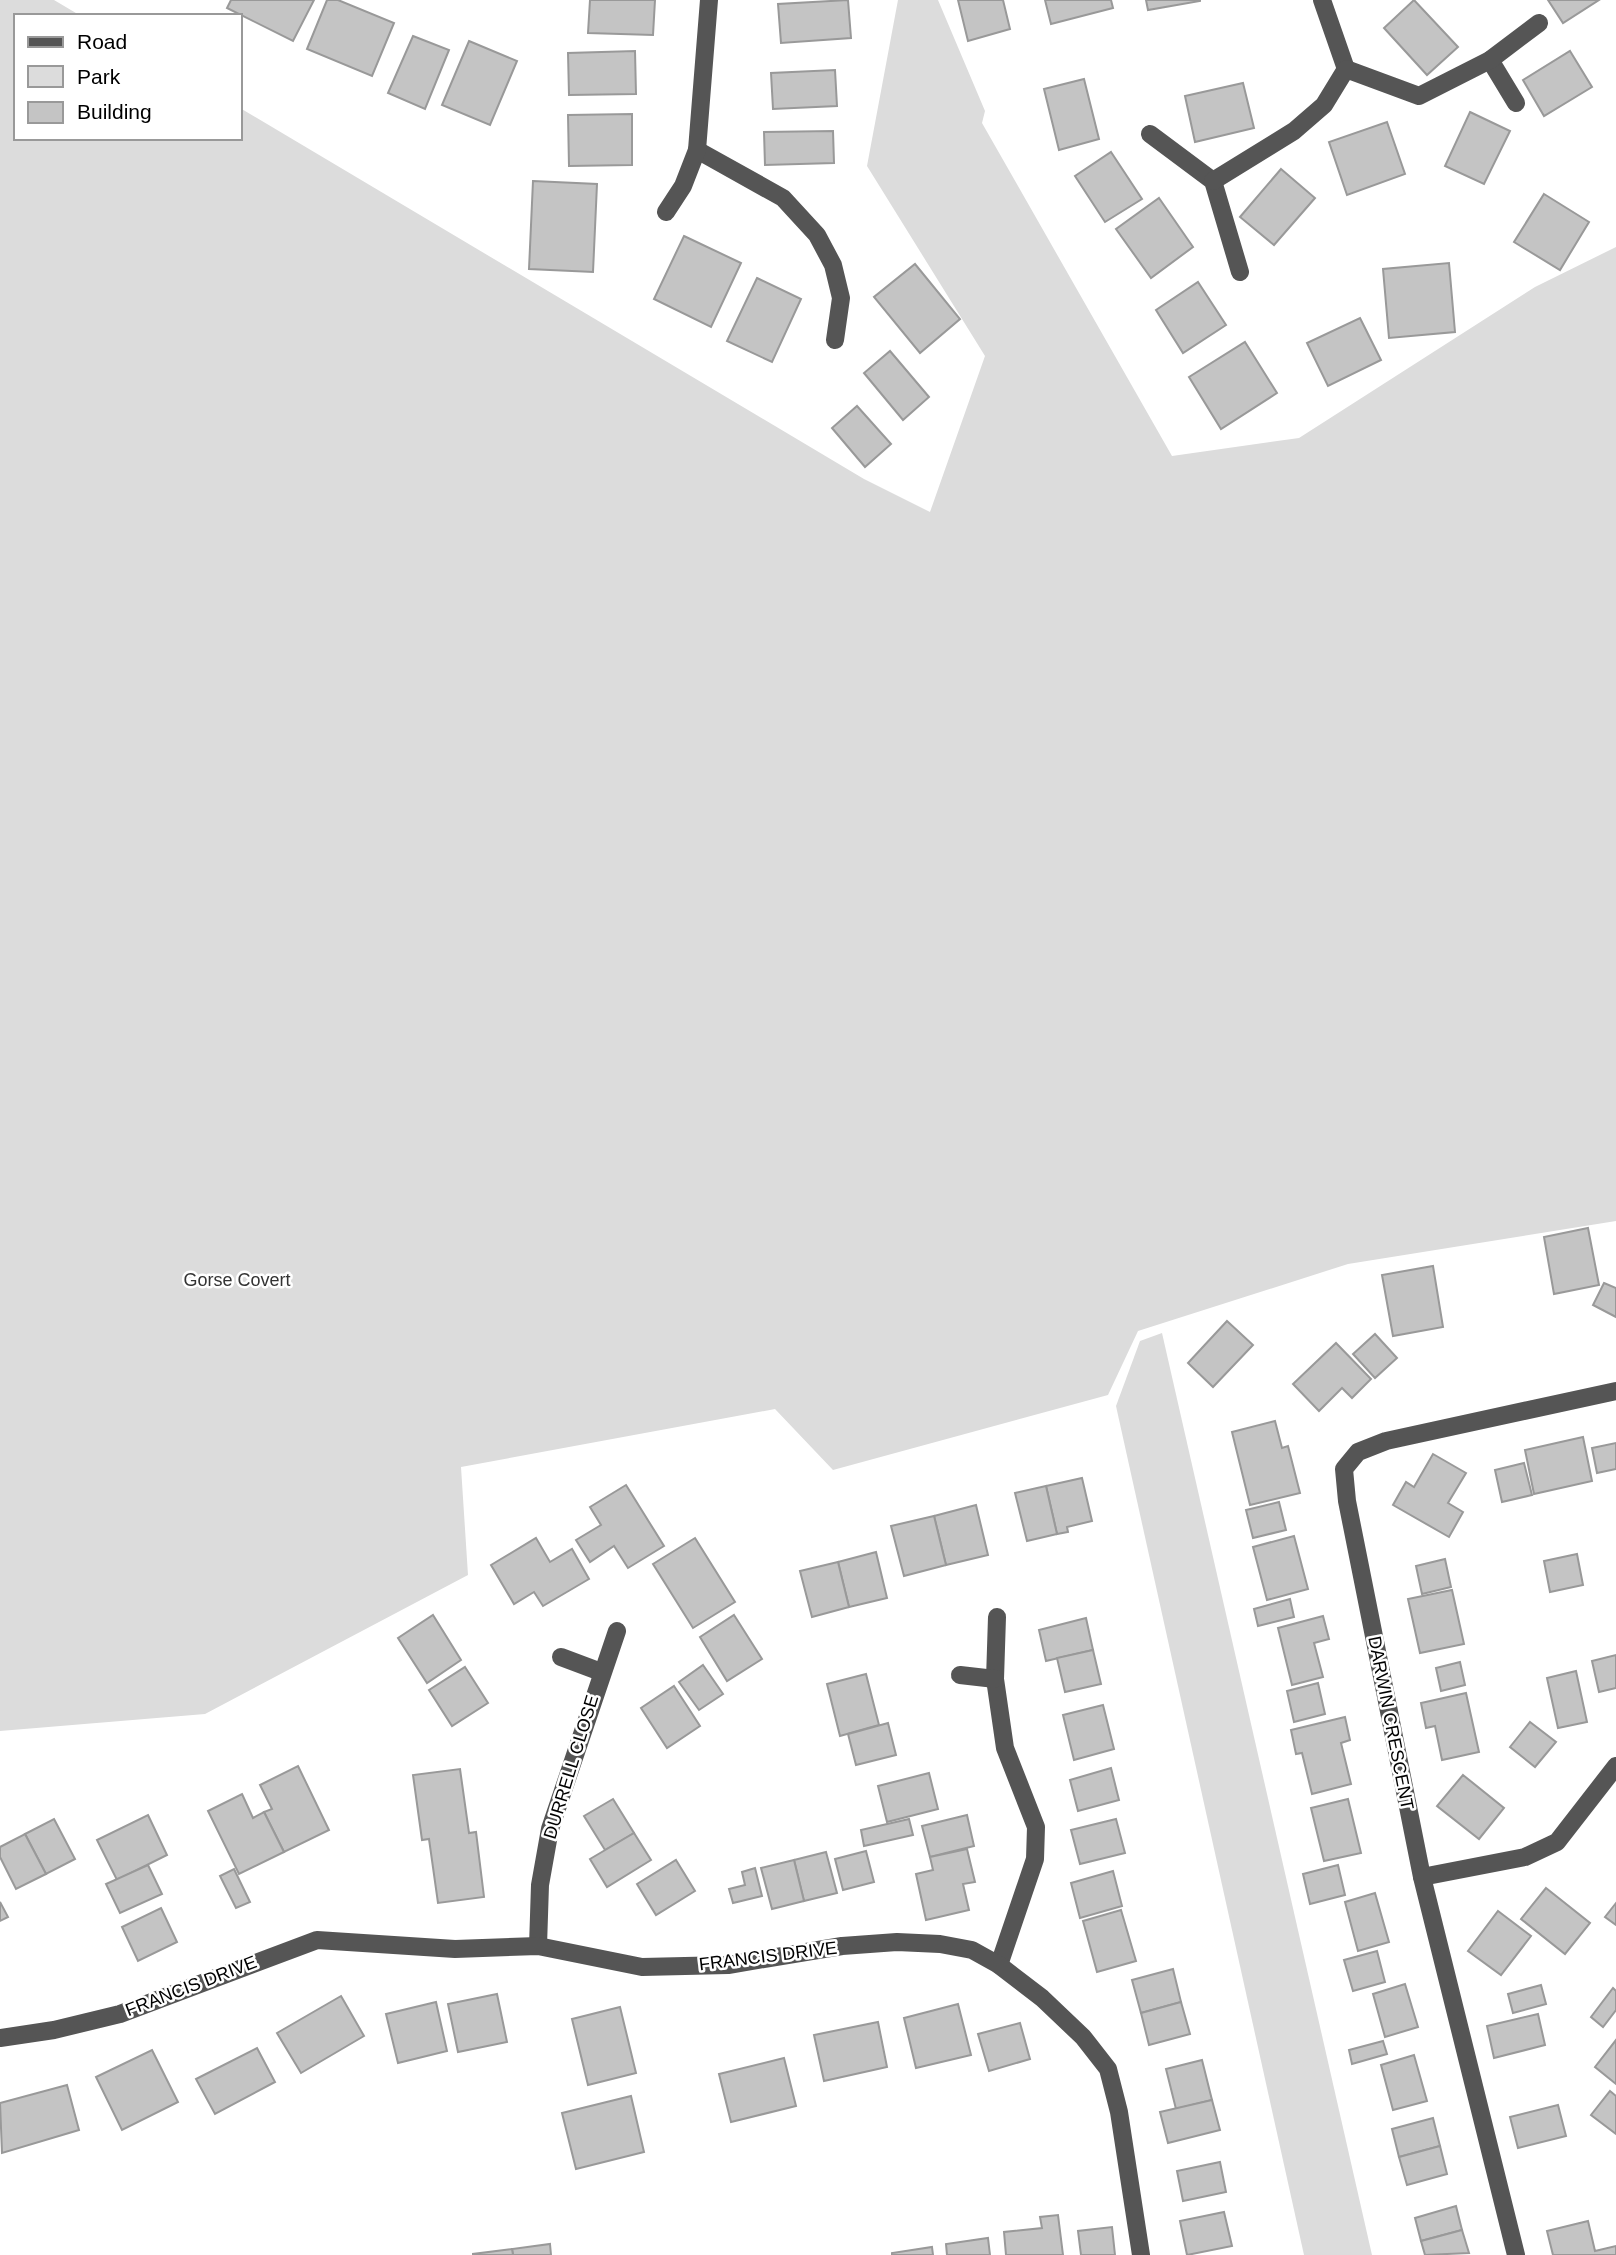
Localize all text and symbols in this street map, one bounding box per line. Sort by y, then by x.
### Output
legend [14,14,242,140]
text: Road [77,30,127,53]
text: Park [77,65,121,88]
text: Building [77,100,152,123]
park label: Gorse Covert [183,1270,291,1290]
street label: DARWIN CRESCENT [1364,1634,1418,1812]
street label: DURRELL CLOSE [540,1693,602,1841]
street label: FRANCIS DRIVE [698,1938,838,1974]
street label: FRANCIS DRIVE [123,1952,259,2020]

